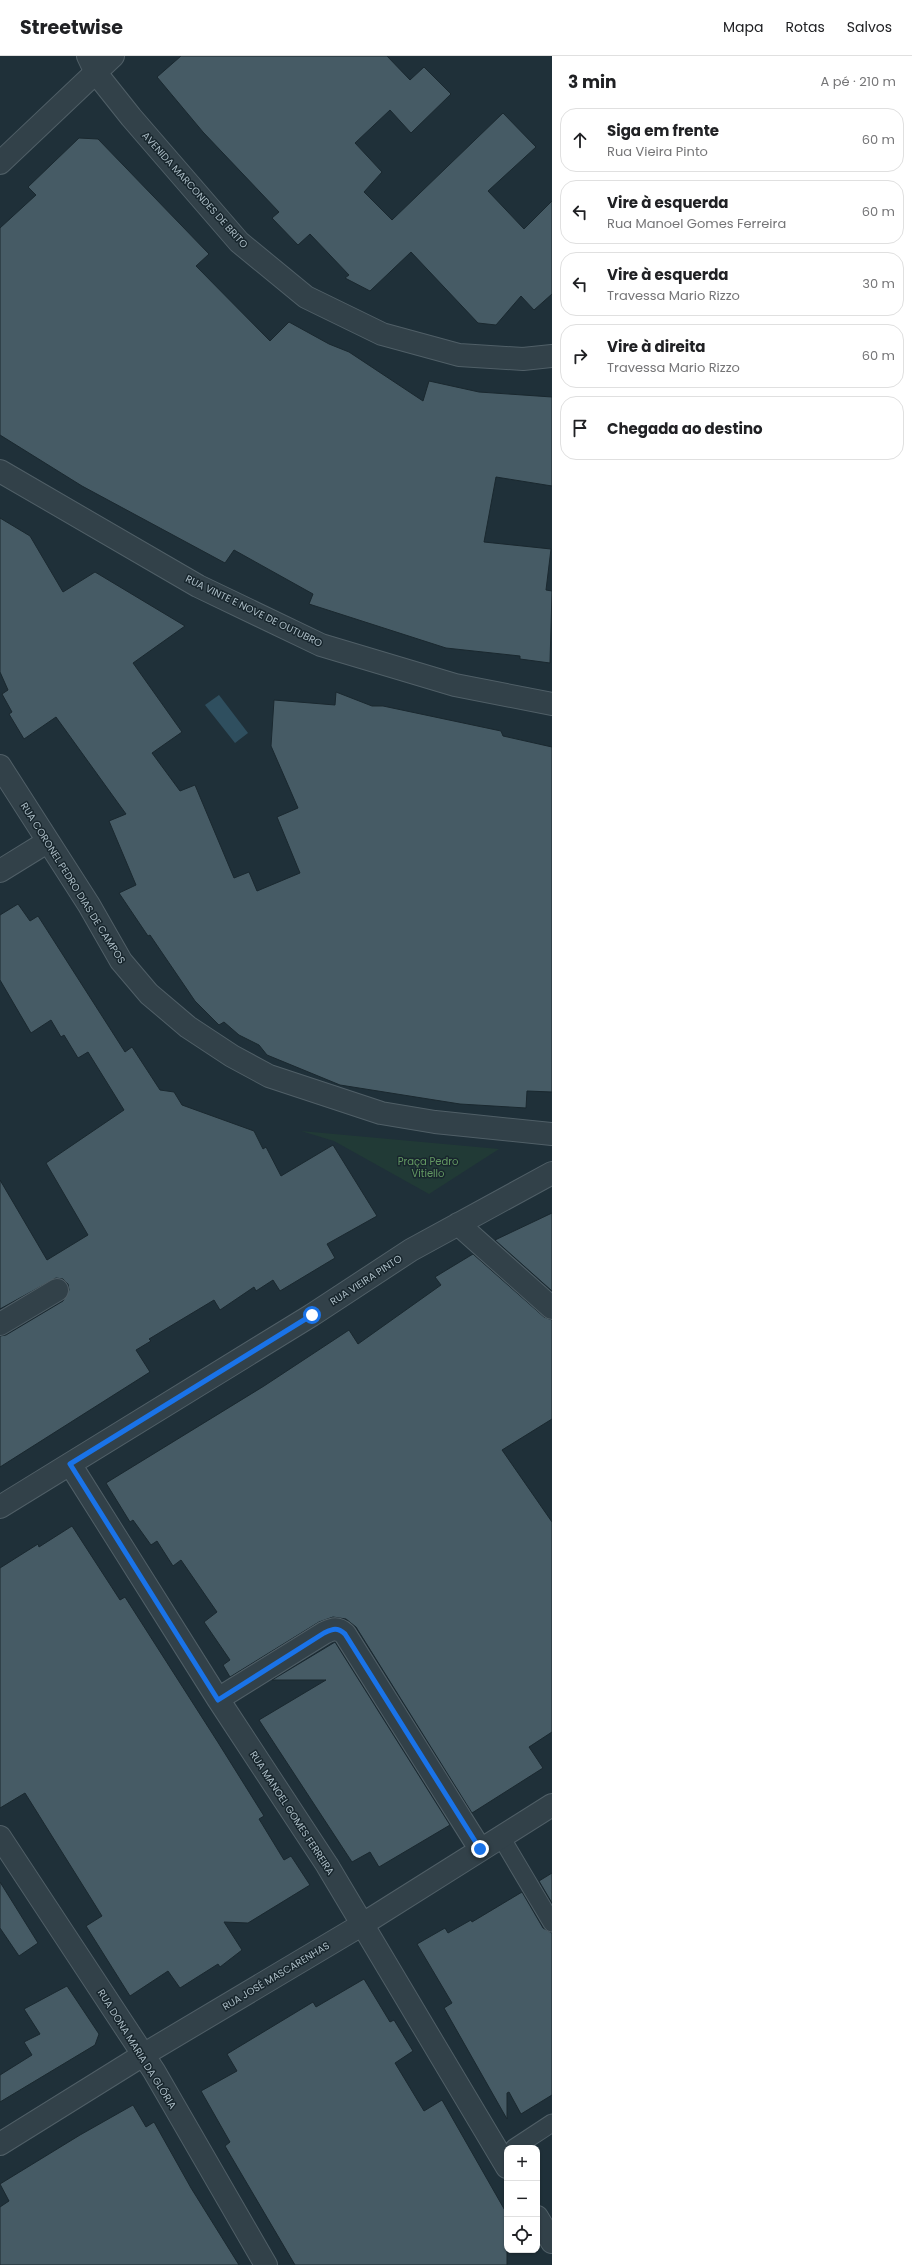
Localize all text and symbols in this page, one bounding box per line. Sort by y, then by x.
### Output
text: Streetwise [20,14,123,41]
text: Mapa [723,17,763,37]
text: Rotas [785,17,825,37]
text: Salvos [847,17,892,37]
text: 3 min [568,70,616,94]
text: A pé · 210 m [821,72,896,91]
text: Siga em frente [607,120,719,141]
street label: AVENIDA MARCONDES DE BRITO [139,128,252,252]
icon: ahead [569,129,591,151]
text: 60 m [862,130,895,149]
text: Rua Vieira Pinto [607,142,708,161]
text: Vire à esquerda [607,192,729,213]
icon: left [569,201,591,223]
text: 60 m [862,202,895,221]
text: Rua Manoel Gomes Ferreira [607,214,786,233]
text: Vire à esquerda [607,264,729,285]
icon: left [569,273,591,295]
text: 30 m [862,274,895,293]
text: Travessa Mario Rizzo [607,286,740,305]
text: Vire à direita [607,336,706,357]
icon: right [569,345,591,367]
text: 60 m [862,346,895,365]
text: Travessa Mario Rizzo [607,358,740,377]
icon: arrive [569,417,591,439]
text: Chegada ao destino [607,418,763,439]
street label: RUA VINTE E NOVE DE OUTUBRO [183,571,325,651]
street label: RUA CORONEL PEDRO DIAS DE CAMPOS [17,799,129,967]
park label: Praça Pedro Vitiello [398,1154,458,1181]
street label: RUA VIEIRA PINTO [327,1251,405,1309]
route start [303,1306,321,1324]
street label: RUA MANOEL GOMES FERREIRA [246,1748,338,1878]
route end [471,1840,489,1858]
street label: RUA JOSÉ MASCARENHAS [220,1938,332,2014]
street label: RUA DONA MARIA DA GLÓRIA [94,1986,180,2112]
map controls [504,2145,540,2253]
button: + [504,2145,540,2181]
button: − [504,2181,540,2217]
button: locate [504,2217,540,2253]

